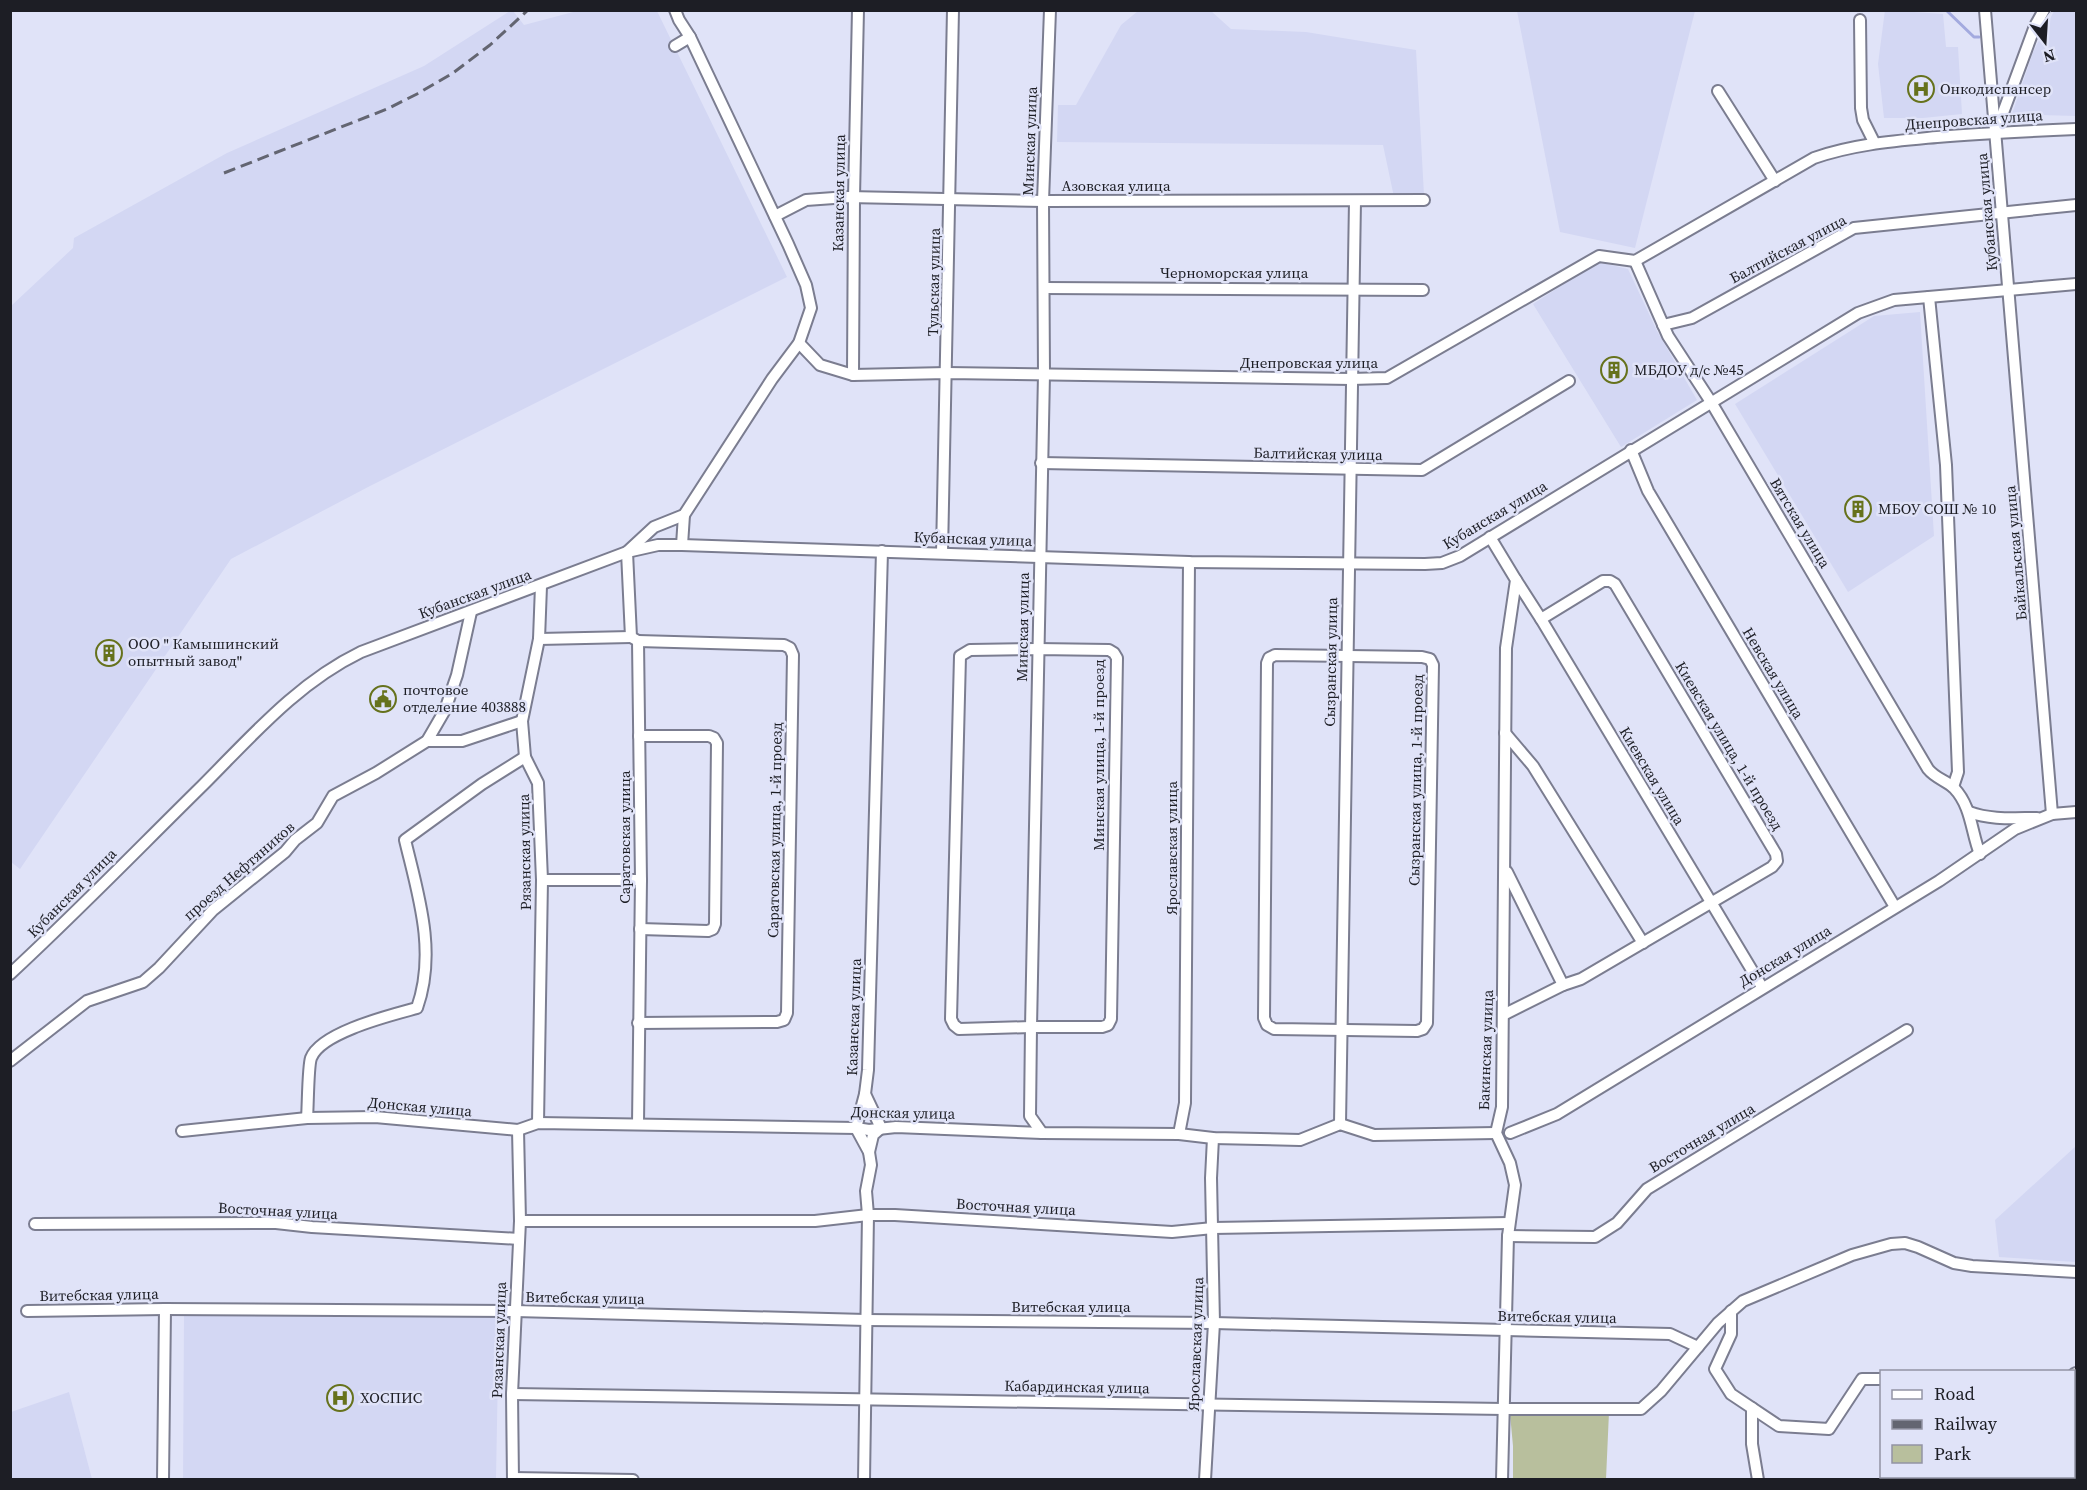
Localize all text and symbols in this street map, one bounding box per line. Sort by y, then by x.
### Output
north arrow [2015,12,2075,72]
text: N [2040,44,2058,69]
hospital icon: Онкодиспансер [1906,74,1936,104]
place label: Онкодиспансер [1940,78,2051,99]
street label: Минская улица [1017,86,1042,196]
street label: Днепровская улица [1904,104,2044,135]
street label: Казанская улица [827,134,850,252]
street label: Кубанская улица [1971,152,2002,272]
street label: Азовская улица [1061,175,1171,196]
street label: Балтийская улица [1726,209,1850,288]
street label: Тульская улица [922,227,945,336]
street label: Черноморская улица [1160,262,1309,283]
street label: Днепровская улица [1240,352,1378,373]
building icon: МБДОУ д/с №45 [1599,355,1629,385]
place label: МБДОУ д/с №45 [1634,359,1744,380]
street label: Балтийская улица [1253,442,1383,465]
street label: Вятская улица [1765,474,1836,572]
street label: Кубанская улица [1439,475,1551,554]
street label: Байкальская улица [1999,484,2032,621]
building icon: МБОУ СОШ № 10 [1843,494,1873,524]
place label: МБОУ СОШ № 10 [1878,498,1996,519]
street label: Кубанская улица [913,526,1033,551]
street label: Кубанская улица [416,563,534,624]
street label: Минская улица [1011,572,1034,682]
street label: Сызранская улица [1319,597,1342,727]
street label: Невская улица [1738,623,1809,723]
place label: ООО " Камышинский опытный завод" [128,633,279,671]
building icon: ООО " Камышинский опытный завод" [94,638,124,668]
street label: Киевская улица, 1-й проезд [1671,657,1789,835]
street label: Минская улица, 1-й проезд [1088,659,1109,851]
street label: Сызранская улица, 1-й проезд [1403,673,1428,886]
place label: почтовое отделение 403888 [403,679,526,717]
public building icon: почтовое отделение 403888 [368,684,398,714]
street label: Саратовская улица, 1-й проезд [762,721,787,938]
street label: Киевская улица [1615,723,1690,829]
street label: Саратовская улица [614,770,635,904]
street label: Ярославская улица [1161,781,1182,915]
street label: Рязанская улица [513,793,536,911]
street label: проезд Нефтяников [178,816,299,925]
street label: Кубанская улица [22,843,121,942]
street label: Донская улица [1735,919,1835,991]
street label: Казанская улица [841,958,866,1076]
street label: Бакинская улица [1473,989,1498,1111]
street label: Донская улица [367,1091,473,1122]
street label: Восточная улица [1645,1097,1759,1178]
street label: Донская улица [851,1101,956,1124]
street label: Восточная улица [955,1193,1077,1220]
street label: Восточная улица [217,1197,339,1224]
street label: Ярославская улица [1183,1276,1208,1411]
street label: Рязанская улица [486,1281,511,1399]
street label: Витебская улица [39,1283,159,1306]
street label: Витебская улица [525,1286,645,1309]
street label: Витебская улица [1011,1296,1131,1317]
street label: Витебская улица [1497,1305,1617,1328]
legend [1880,1370,2075,1478]
street label: Кабардинская улица [1004,1375,1150,1398]
text: Road [1934,1381,1975,1406]
hospital icon: ХОСПИС [325,1383,355,1413]
place label: ХОСПИС [360,1387,422,1408]
text: Railway [1934,1411,1998,1436]
text: Park [1934,1441,1971,1466]

